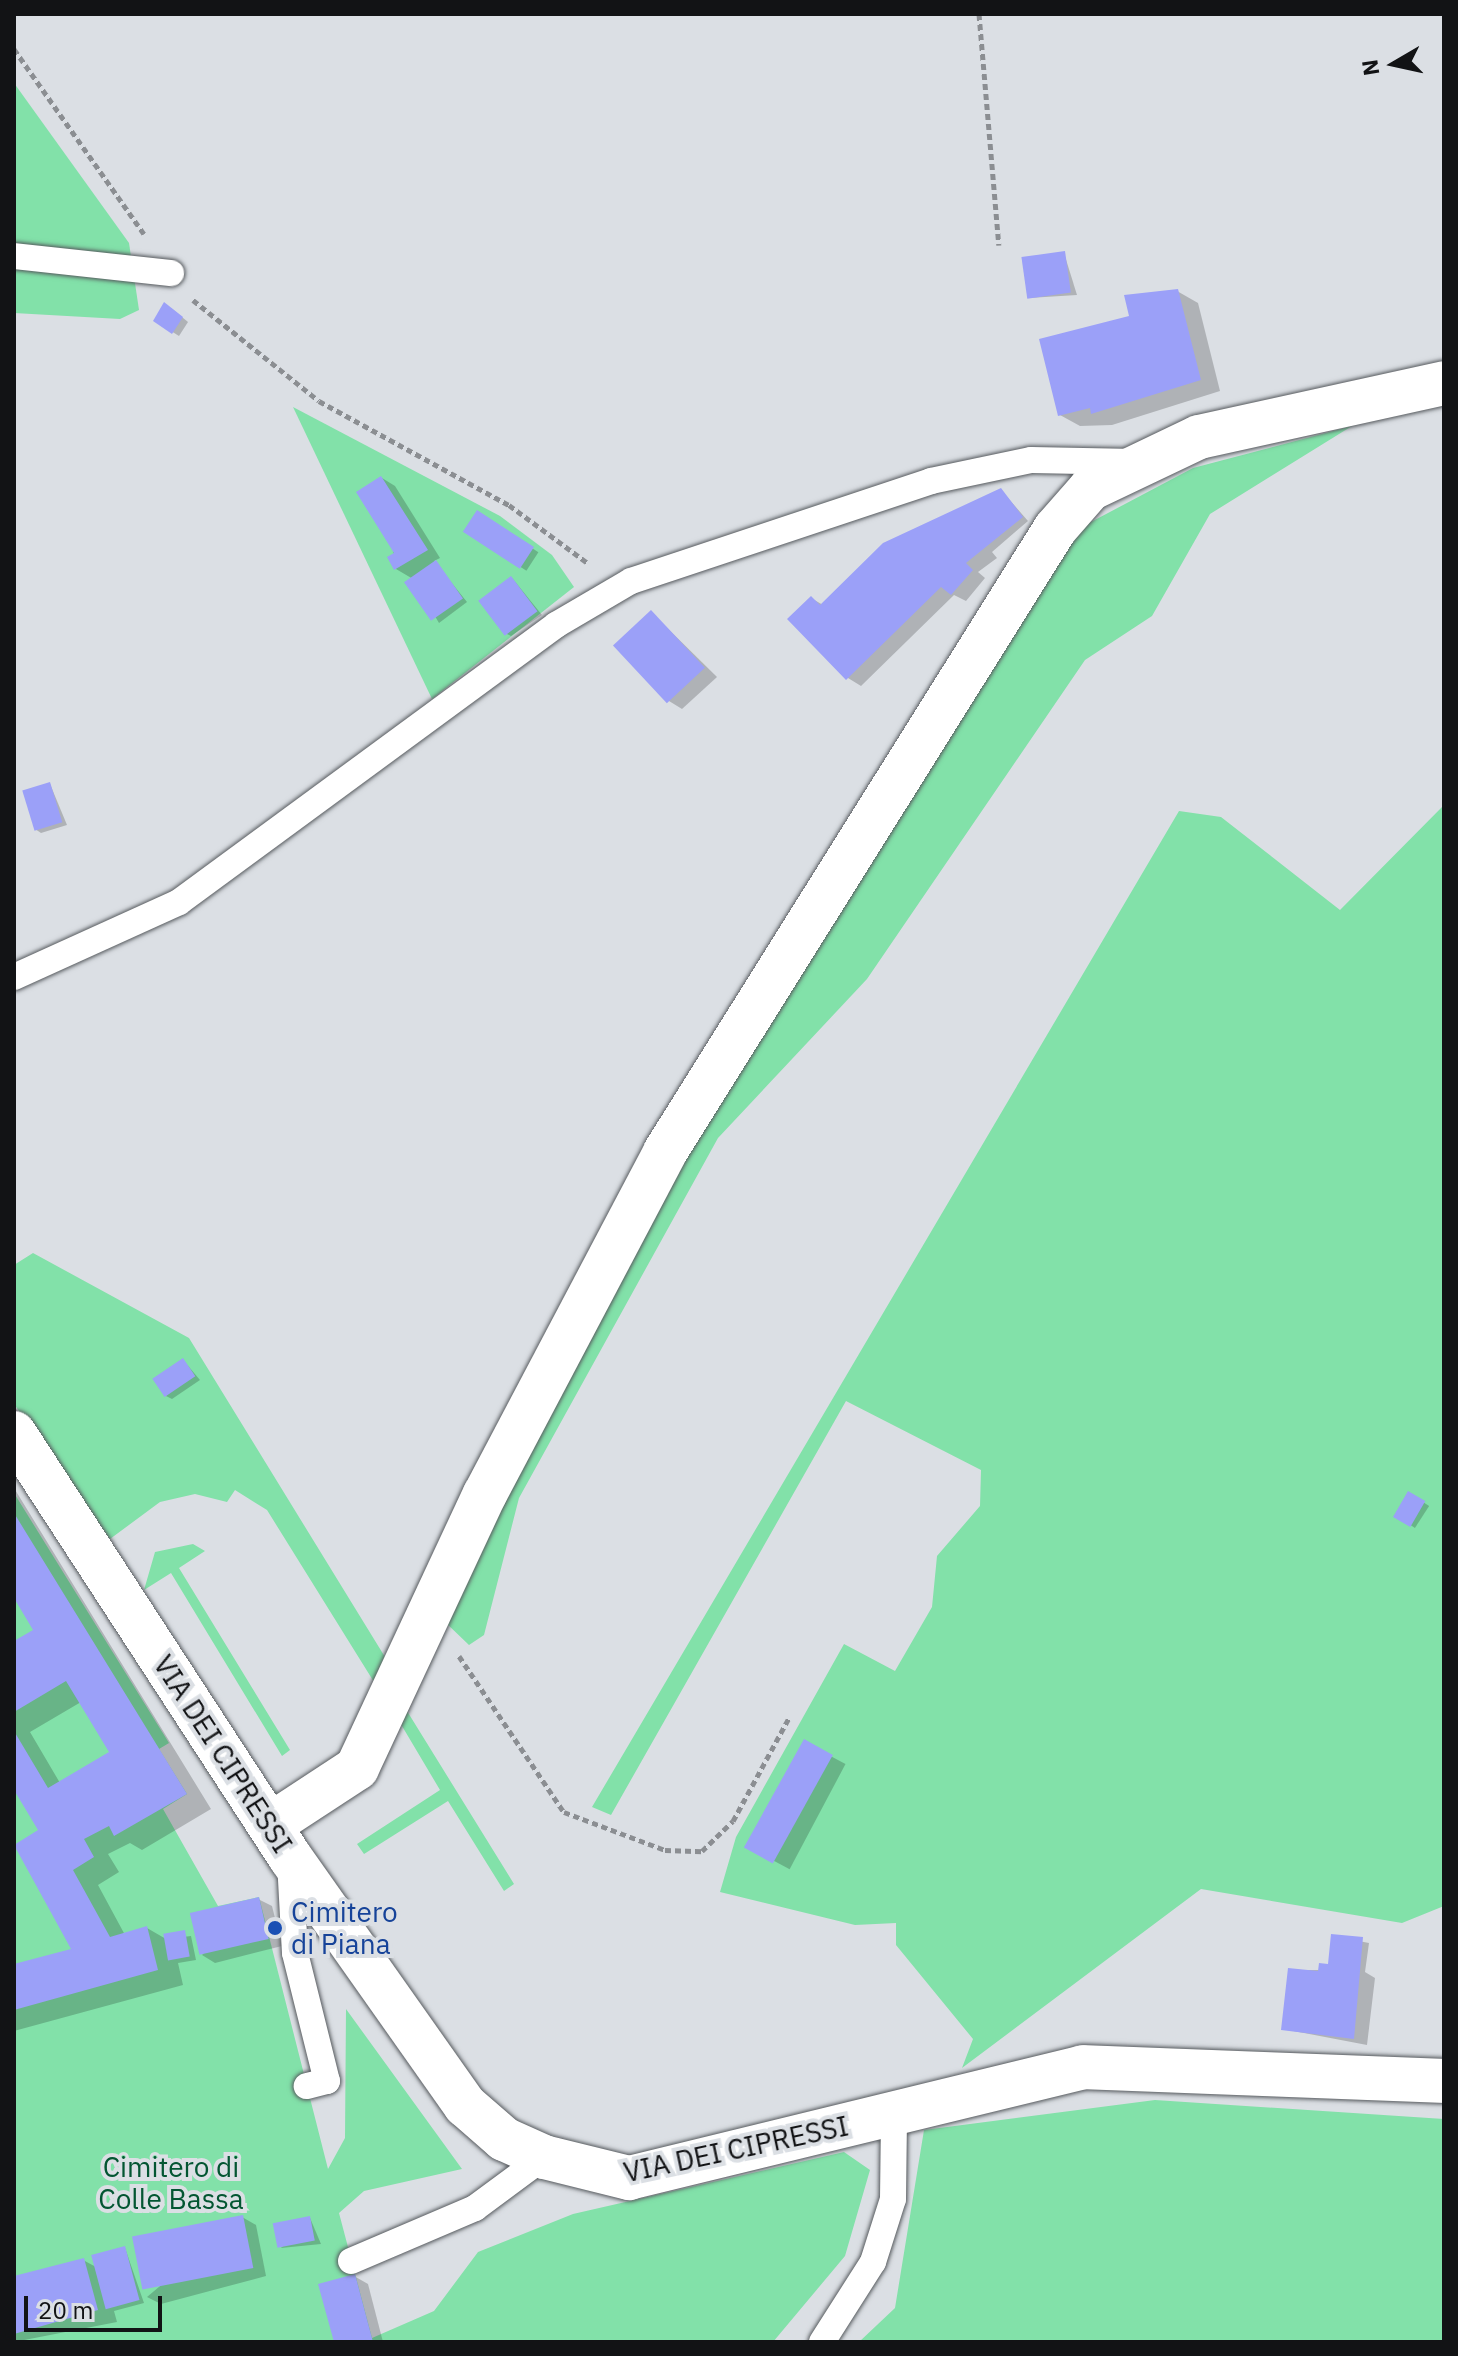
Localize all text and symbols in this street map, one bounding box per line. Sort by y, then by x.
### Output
north arrow [1354,24,1434,104]
text: N [1354,58,1385,78]
street label: VIA DEI CIPRESSI [147,1649,299,1859]
place label: Cimitero di Piana [291,1895,398,1961]
marker: Cimitero di Piana [266,1919,284,1937]
street label: VIA DEI CIPRESSI [621,2109,851,2189]
park label: Cimitero di Colle Bassa [98,2150,244,2216]
scale bar [28,2280,166,2330]
text: 20 m [38,2294,93,2326]

